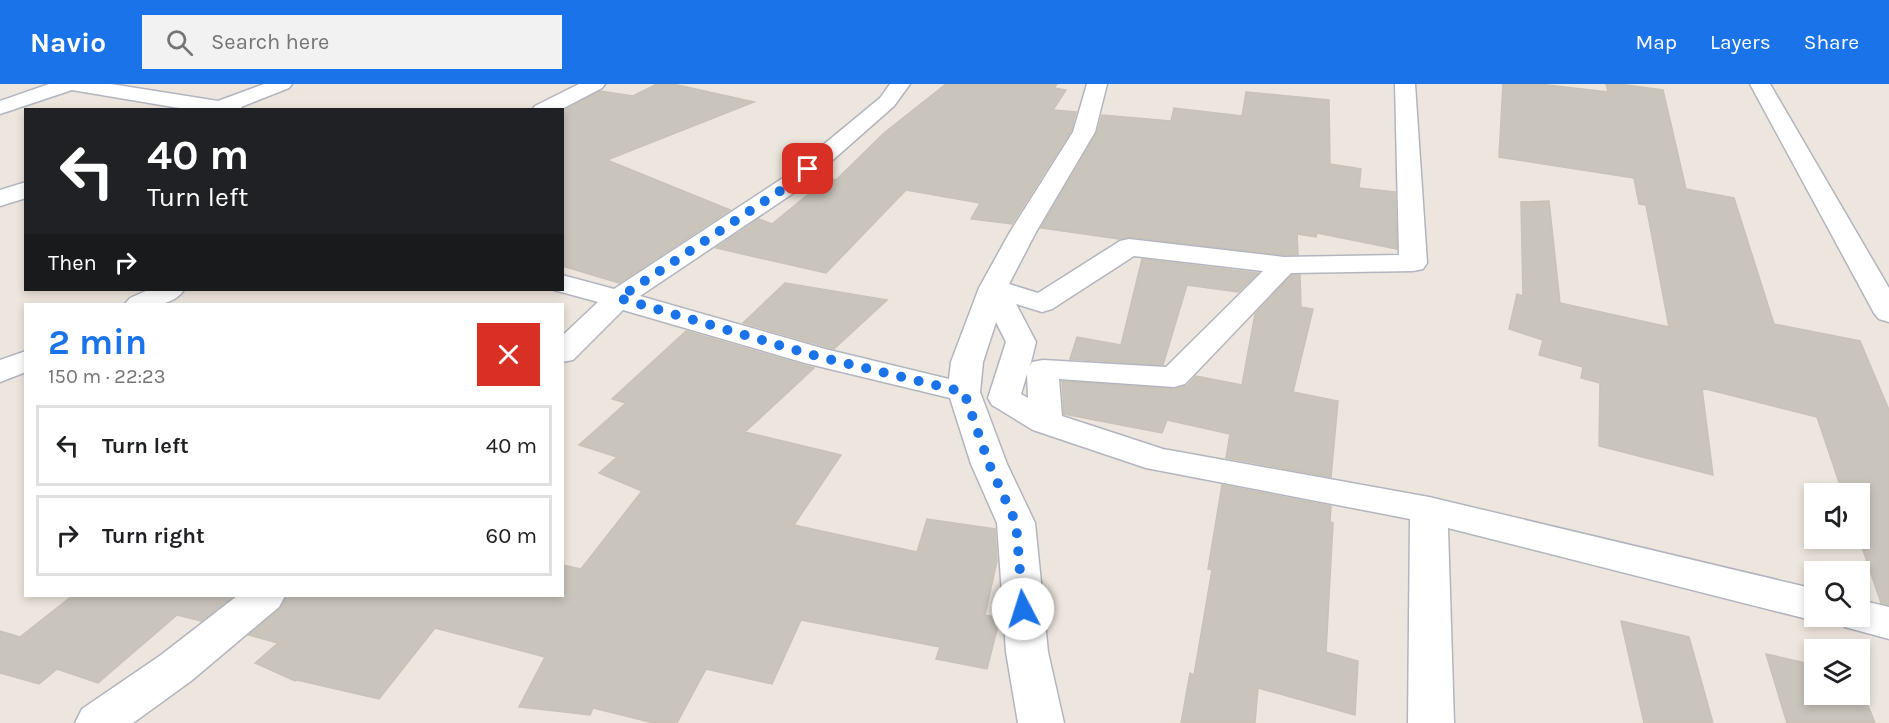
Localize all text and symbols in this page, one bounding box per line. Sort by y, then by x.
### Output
search box [142,15,562,69]
text: Navio [30,26,106,59]
icon: search [163,26,196,59]
text: Search here [211,29,329,55]
text: Map [1635,30,1677,54]
text: Layers [1710,30,1771,54]
text: Share [1804,30,1859,54]
text: 40 m [147,130,249,180]
icon: left [48,132,126,210]
pin [782,143,833,194]
icon: arrive [791,152,824,185]
text: Turn left [147,181,248,213]
icon: right [109,246,142,279]
text: Then [48,250,97,276]
text: 2 min [48,321,147,363]
button: close [477,323,540,386]
text: 150 m · 22:23 [48,365,166,388]
icon: left [51,429,84,462]
text: Turn left [102,433,189,459]
text: 40 m [486,433,537,459]
map controls [1804,483,1870,705]
button: sound [1804,483,1870,549]
icon: right [51,519,84,552]
text: Turn right [102,523,205,549]
text: 60 m [486,523,537,549]
button: search [1804,561,1870,627]
position arrow [991,577,1055,641]
button: layers [1804,639,1870,705]

